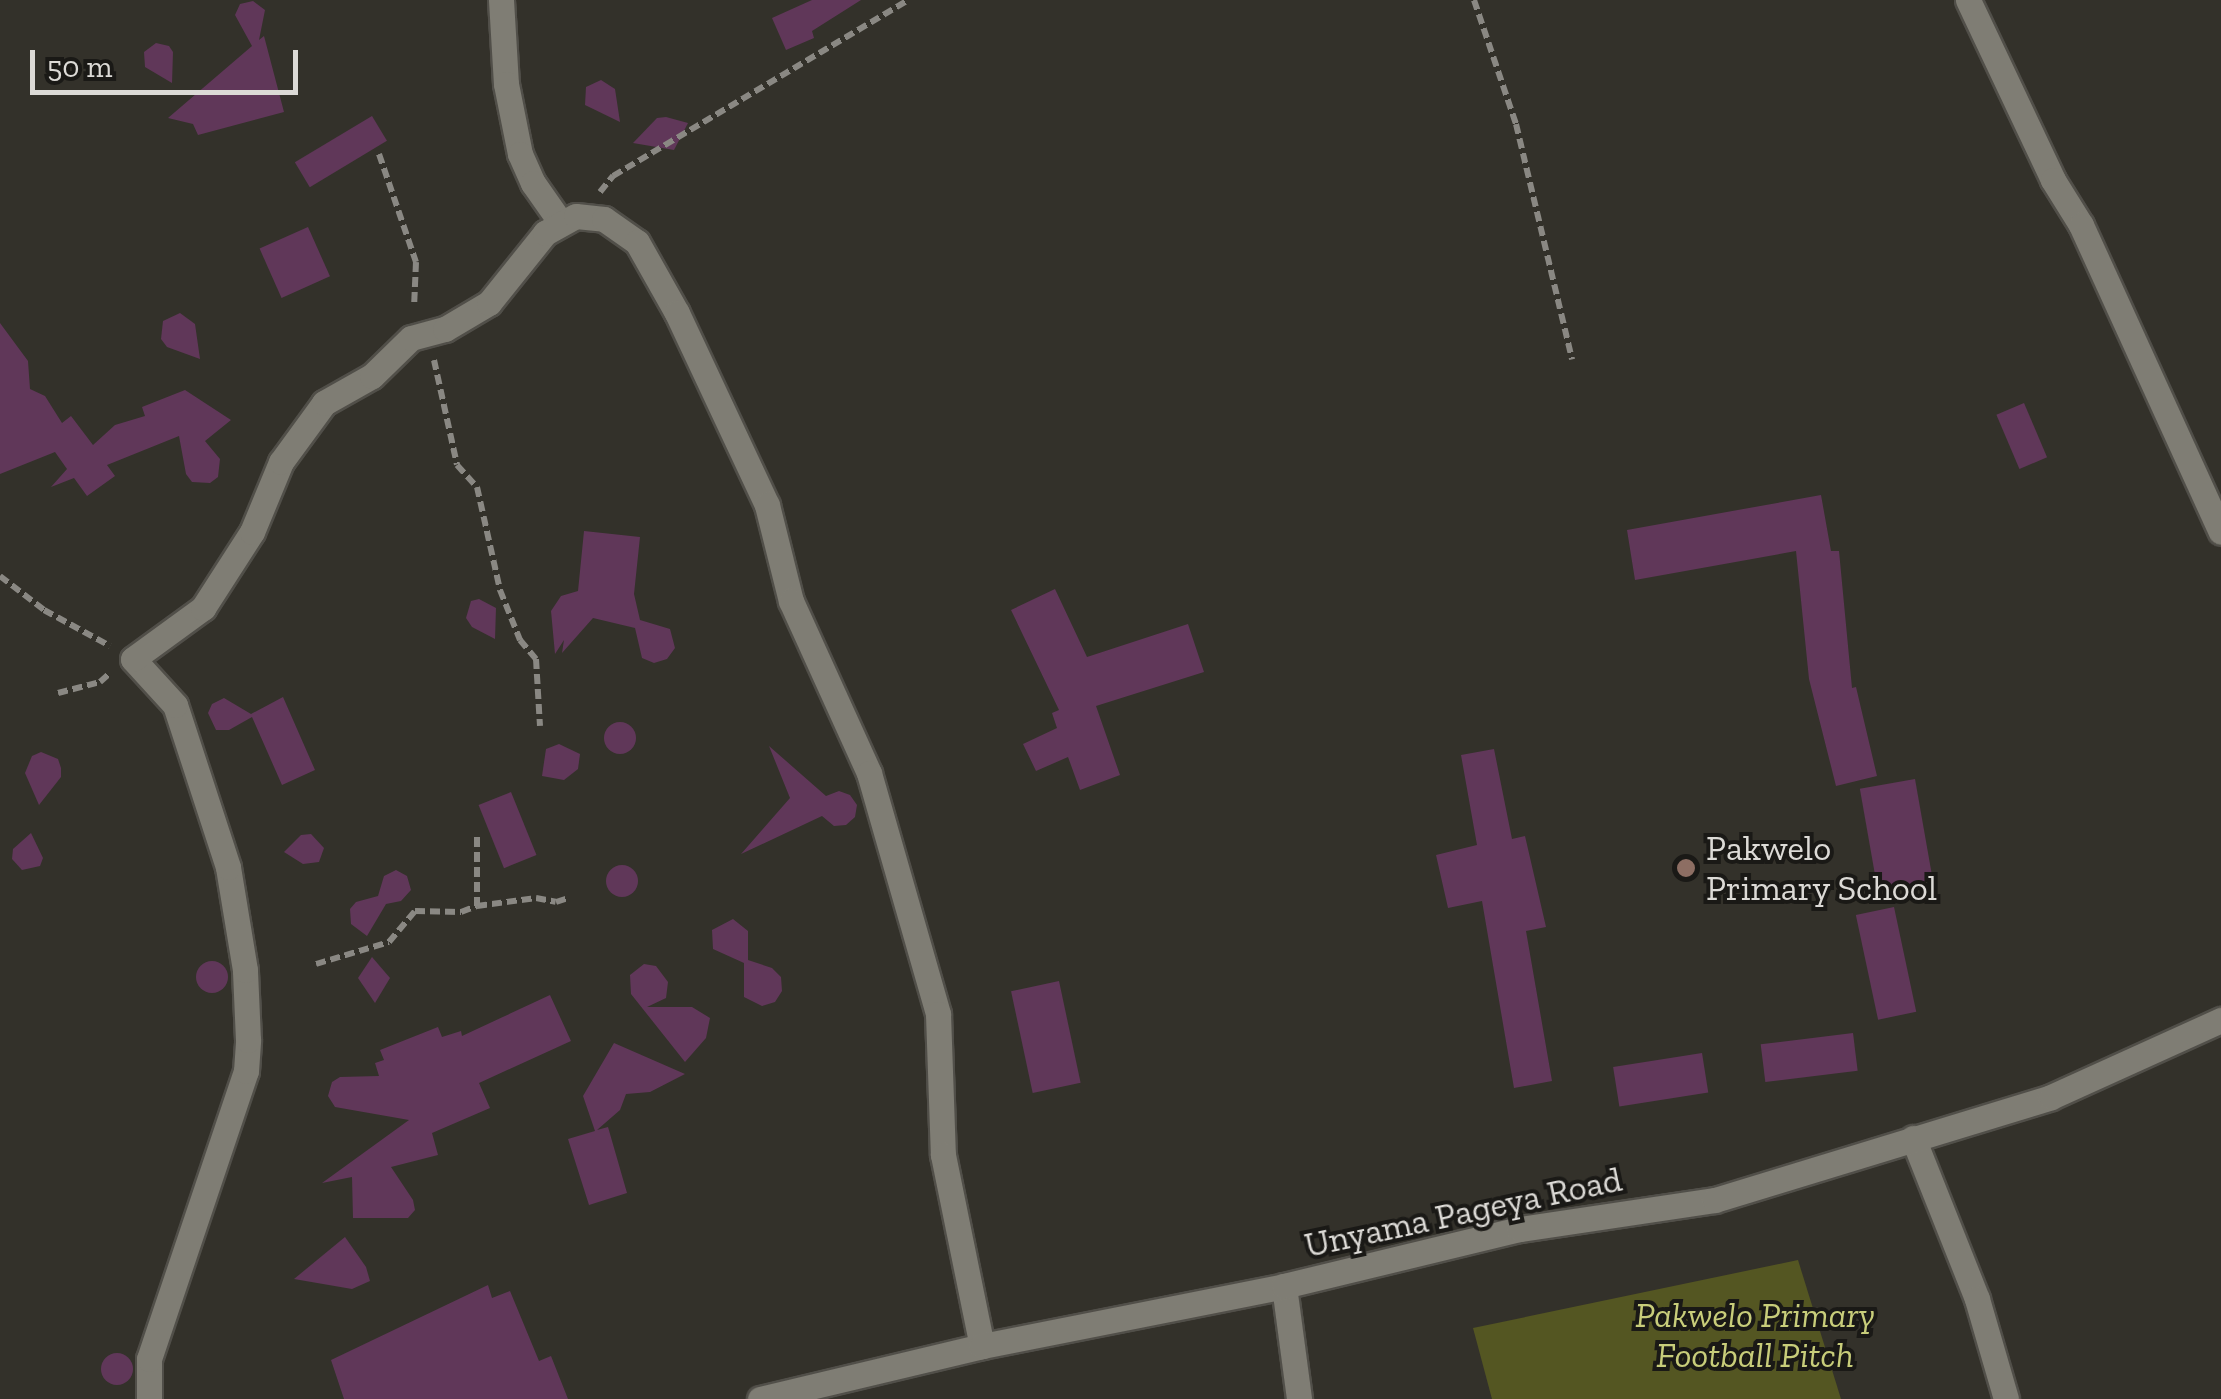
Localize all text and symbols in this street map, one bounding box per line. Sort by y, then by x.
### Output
scale bar [35,30,302,92]
text: 50 m [47,49,112,85]
place label: Pakwelo Primary School [1706,827,1938,909]
marker: Pakwelo Primary School [1675,857,1697,879]
street label: Unyama Pageya Road [1301,1158,1625,1266]
park label: Pakwelo Primary Football Pitch [1635,1294,1875,1376]

